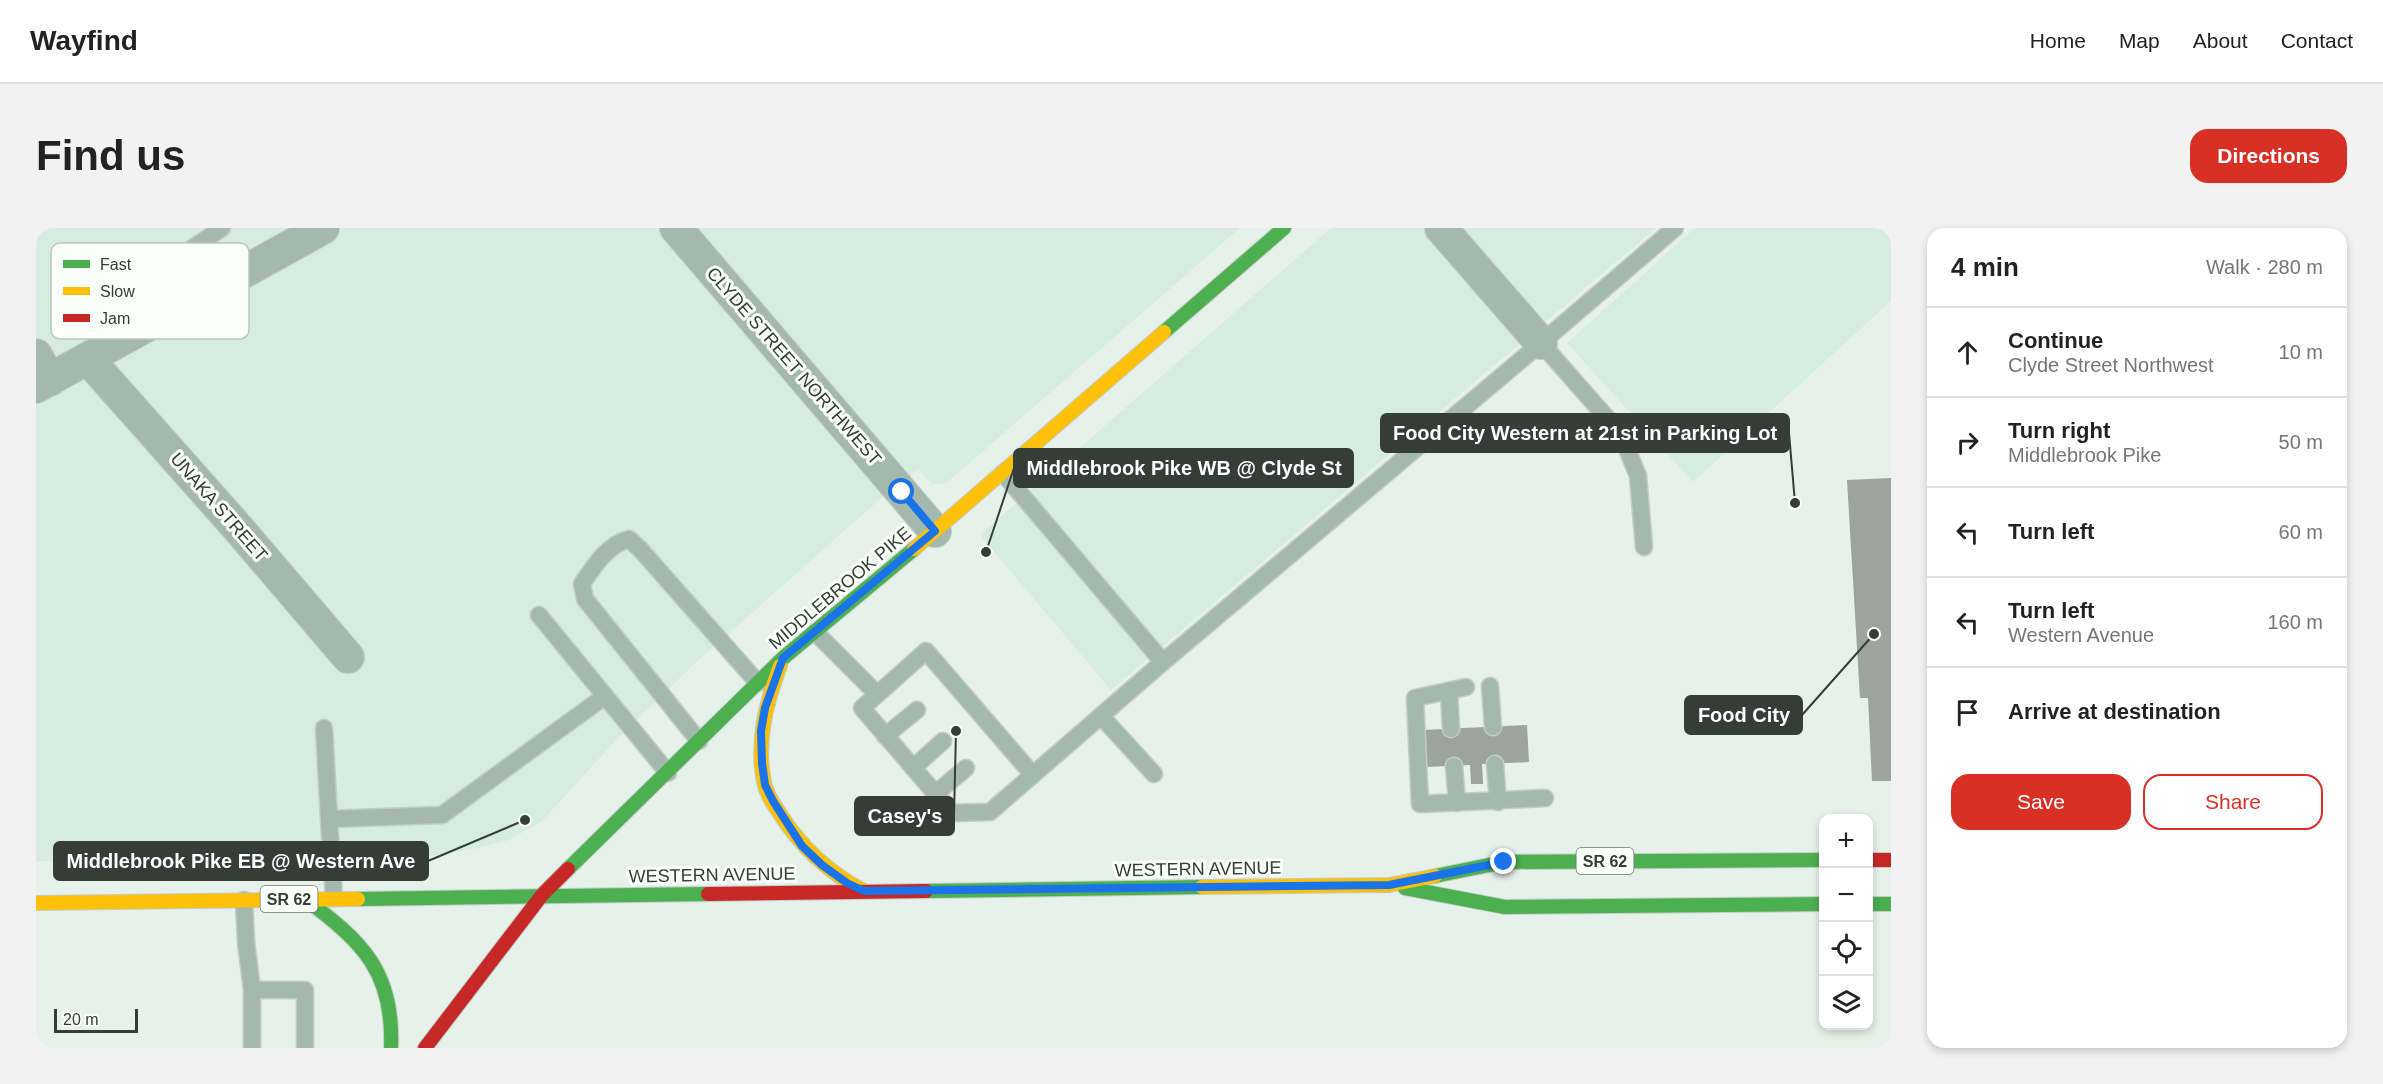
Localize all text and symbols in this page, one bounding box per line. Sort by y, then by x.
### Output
text: Wayfind [30,25,138,56]
text: Home [2030,29,2086,52]
text: Map [2119,29,2160,52]
text: About [2193,29,2248,52]
text: Contact [2281,29,2353,52]
button: Directions [2190,129,2347,183]
text: Find us [36,132,185,179]
legend [51,243,249,339]
text: 4 min [1951,252,2019,282]
text: Fast [100,256,132,273]
text: Walk · 280 m [2206,256,2323,278]
street label: CLYDE STREET NORTHWEST [703,263,885,469]
text: Slow [100,283,135,300]
text: Jam [100,310,130,327]
text: Continue [2008,328,2103,353]
icon: ahead [1951,336,1984,369]
text: 10 m [2279,341,2323,363]
text: Clyde Street Northwest [2008,354,2214,376]
callout: Food City Western at 21st in Parking Lot [1381,414,1789,452]
text: Turn right [2008,418,2110,443]
text: Food City Western at 21st in Parking Lot [1393,422,1777,444]
icon: right [1951,426,1984,459]
text: 50 m [2279,431,2323,453]
text: Middlebrook Pike [2008,444,2161,466]
street label: UNAKA STREET [167,449,271,565]
callout: Middlebrook Pike WB @ Clyde St [1014,449,1353,487]
text: Middlebrook Pike WB @ Clyde St [1026,457,1342,479]
route start [888,478,914,504]
icon: left [1951,516,1984,549]
text: Turn left [2008,519,2094,544]
text: 60 m [2279,521,2323,543]
street label: MIDDLEBROOK PIKE [765,523,915,653]
text: Turn left [2008,598,2094,623]
icon: left [1951,606,1984,639]
text: 160 m [2267,611,2323,633]
text: Western Avenue [2008,624,2154,646]
callout: Food City [1685,696,1802,734]
icon: arrive [1951,696,1984,729]
text: Arrive at destination [2008,699,2221,724]
text: Food City [1698,704,1791,726]
button: Save [1951,774,2131,830]
button: Share [2143,774,2323,830]
callout: Casey's [855,797,954,835]
text: Casey's [868,805,942,827]
map controls [1819,814,1873,1030]
button: + [1819,814,1873,868]
callout: Middlebrook Pike EB @ Western Ave [54,842,428,880]
route end [1490,848,1516,874]
road number: SR 62 [1576,848,1634,874]
text: Middlebrook Pike EB @ Western Ave [67,850,415,872]
street label: WESTERN AVENUE [1114,858,1282,880]
street label: WESTERN AVENUE [628,864,796,886]
button: − [1819,868,1873,922]
road number: SR 62 [260,886,318,912]
button: locate [1819,922,1873,976]
button: layers [1819,976,1873,1030]
scale bar [54,1006,138,1034]
text: 20 m [63,1011,99,1028]

